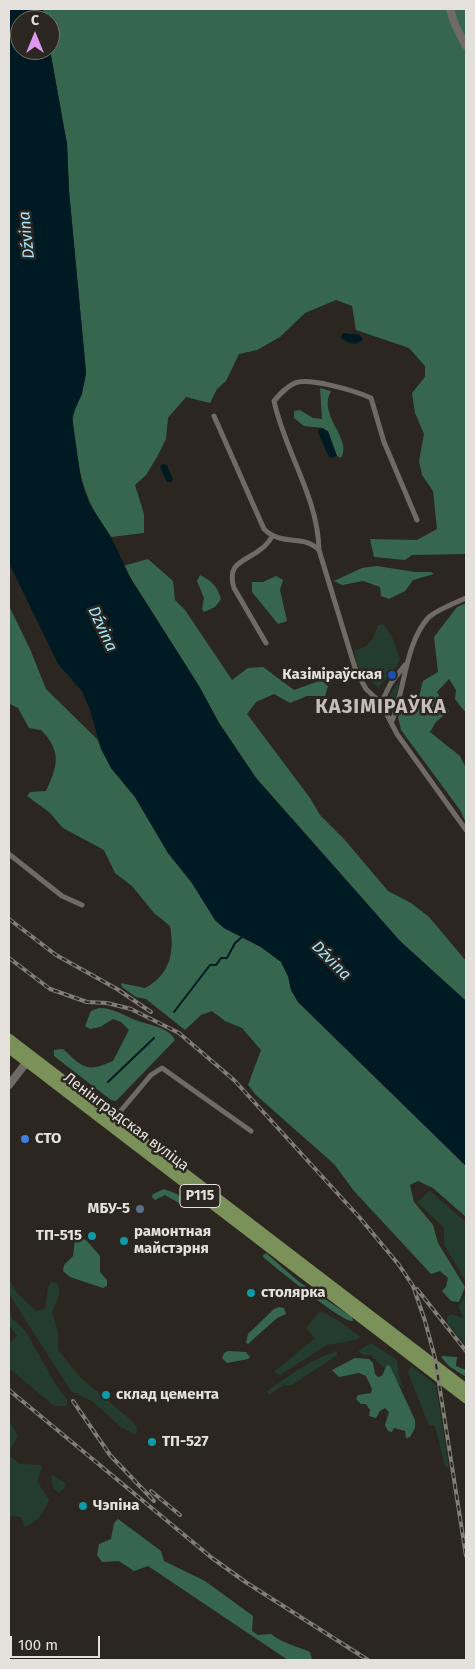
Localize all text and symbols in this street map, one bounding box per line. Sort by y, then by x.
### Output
north arrow [10,10,60,60]
text: С [31,12,39,29]
water label: Dźvina [15,210,39,260]
water label: Dźvina [83,603,121,655]
place label: Казіміраўская [282,666,382,684]
marker: Казіміраўская [386,669,398,681]
district label: КАЗІМІРАЎКА [314,695,448,719]
water label: Dźvina [307,937,355,985]
street label: Ленінградская вуліца [60,1069,192,1175]
place label: СТО [35,1130,61,1148]
marker: СТО [19,1133,31,1145]
road number: Р115 [180,1184,220,1208]
place label: МБУ-5 [88,1200,130,1218]
marker: МБУ-5 [134,1203,146,1215]
place label: рамонтная майстэрня [134,1223,211,1258]
place label: ТП-515 [36,1227,82,1245]
marker: ТП-515 [86,1230,98,1242]
marker: рамонтная майстэрня [118,1235,130,1247]
place label: столярка [261,1284,326,1302]
marker: столярка [245,1287,257,1299]
place label: склад цемента [116,1386,219,1404]
marker: склад цемента [100,1389,112,1401]
place label: ТП-527 [162,1433,208,1451]
marker: ТП-527 [146,1436,158,1448]
place label: Чэпіна [93,1497,140,1515]
marker: Чэпіна [77,1500,89,1512]
scale bar [12,1626,102,1658]
text: 100 m [18,1636,58,1654]

